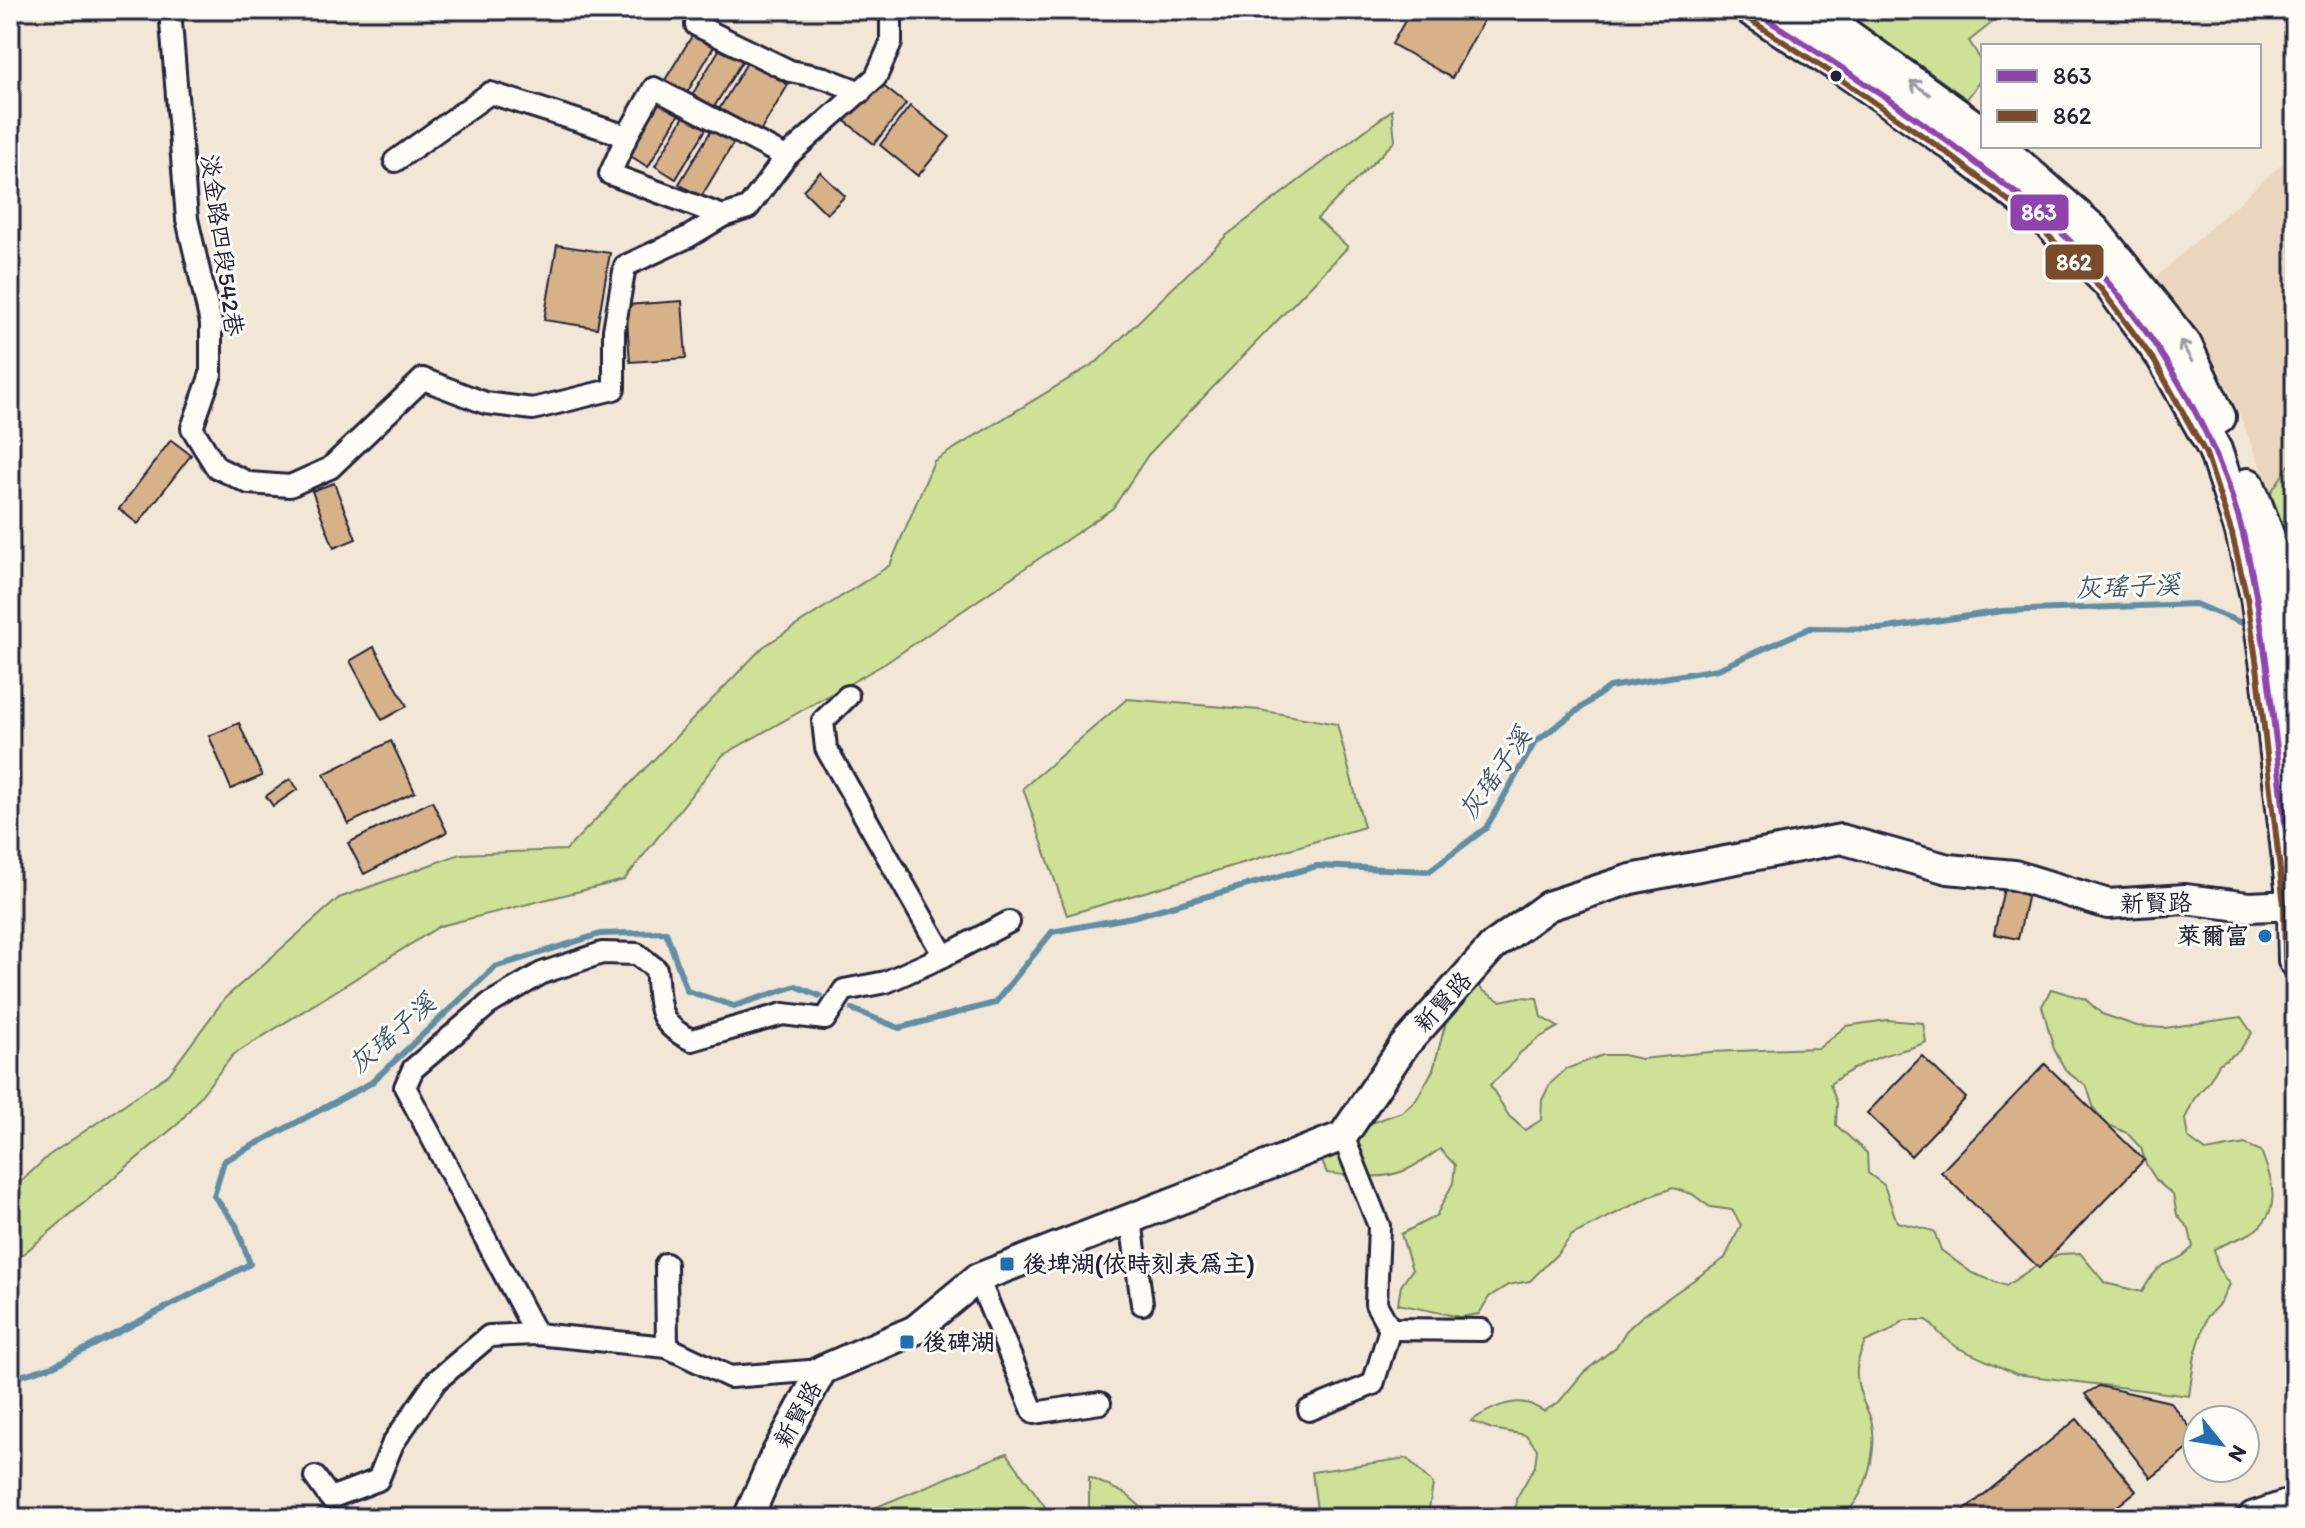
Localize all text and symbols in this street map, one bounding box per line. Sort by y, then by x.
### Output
legend [1981,44,2261,148]
text: 863 [2053,61,2092,90]
unlabelled marker [1828,68,1844,84]
one-way arrow [1910,80,1932,96]
text: 862 [2053,101,2092,130]
street label: 淡金路四段542巷 [195,152,250,338]
line badge: 863 [2009,193,2070,232]
text: 863 [2021,199,2057,226]
line badge: 862 [2044,243,2105,281]
text: 862 [2056,249,2092,276]
one-way arrow [2178,340,2194,363]
water label: 灰瑤子溪 [2075,568,2183,604]
water label: 灰瑤子溪 [1452,720,1539,825]
street label: 新賢路 [2120,887,2192,918]
place label: 萊爾富 [2177,921,2249,950]
marker: 萊爾富 [2256,927,2274,945]
street label: 新賢路 [1408,965,1477,1038]
water label: 灰瑤子溪 [342,986,443,1079]
place label: 後埤湖(依時刻表為主) [1023,1249,1255,1279]
marker: 後埤湖(依時刻表為主) [998,1255,1016,1273]
place label: 後碑湖 [923,1327,995,1356]
marker: 後碑湖 [898,1333,916,1351]
street label: 新賢路 [767,1375,828,1452]
north arrow [2181,1404,2261,1484]
text: N [2222,1441,2253,1467]

